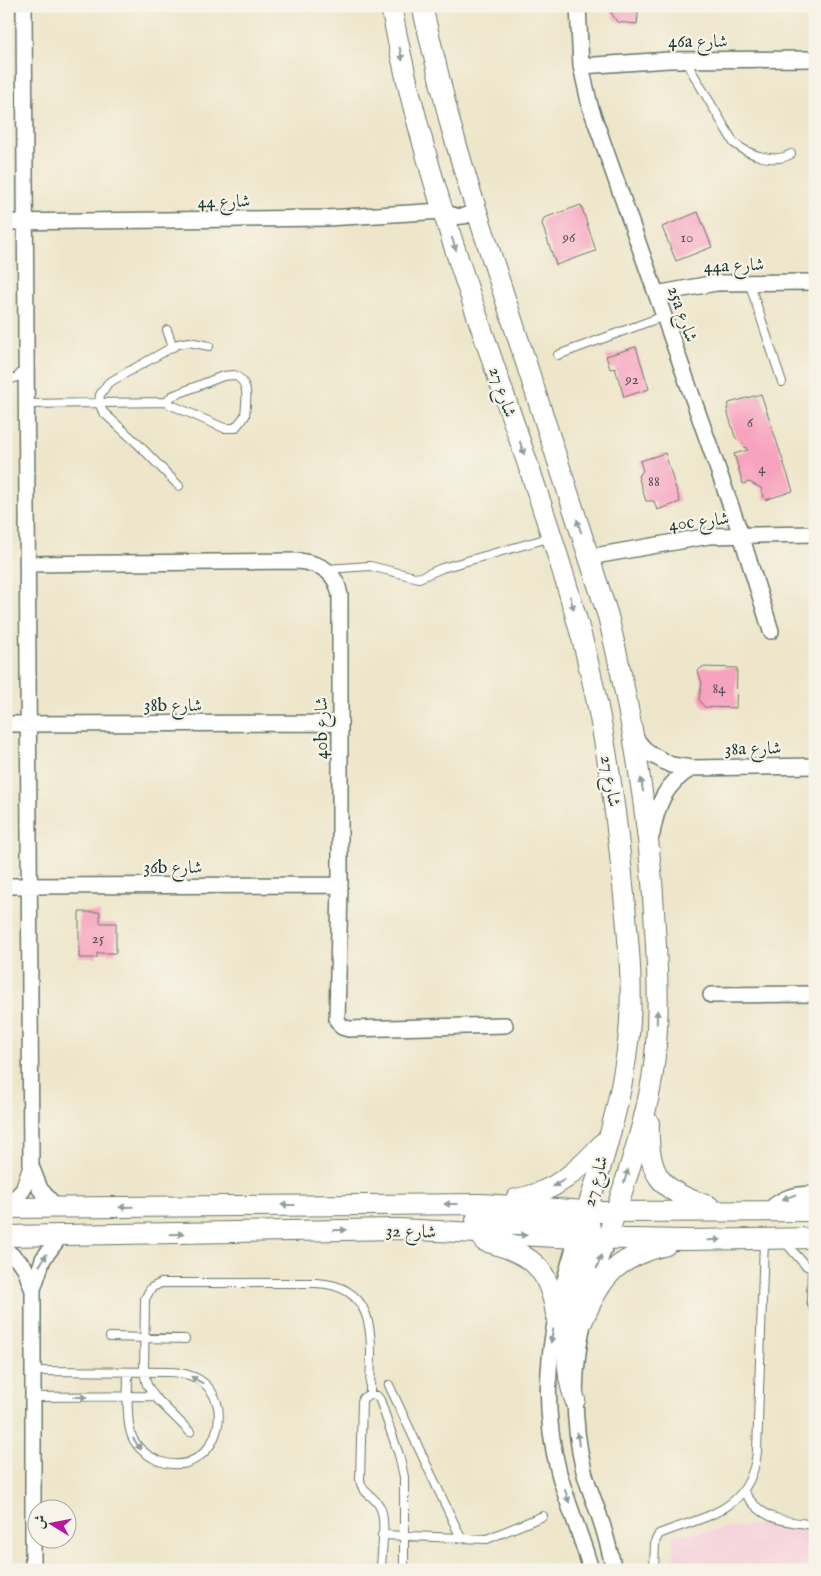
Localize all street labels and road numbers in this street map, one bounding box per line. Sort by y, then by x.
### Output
street label: 46a شارع [668,31,728,56]
street label: شارع 44 [197,191,251,216]
street label: 44a شارع [703,254,765,281]
street label: 25a شارع [659,283,702,346]
street label: شارع 27 [481,364,521,421]
street label: 40c شارع [668,508,731,539]
street label: 38b شارع [144,695,202,720]
street label: 40b شارع [311,697,336,759]
street label: 38a شارع [724,738,782,763]
street label: شارع 27 [592,754,625,809]
street label: 36b شارع [143,857,203,882]
street label: شارع 27 [578,1153,617,1210]
street label: شارع 32 [385,1220,437,1247]

